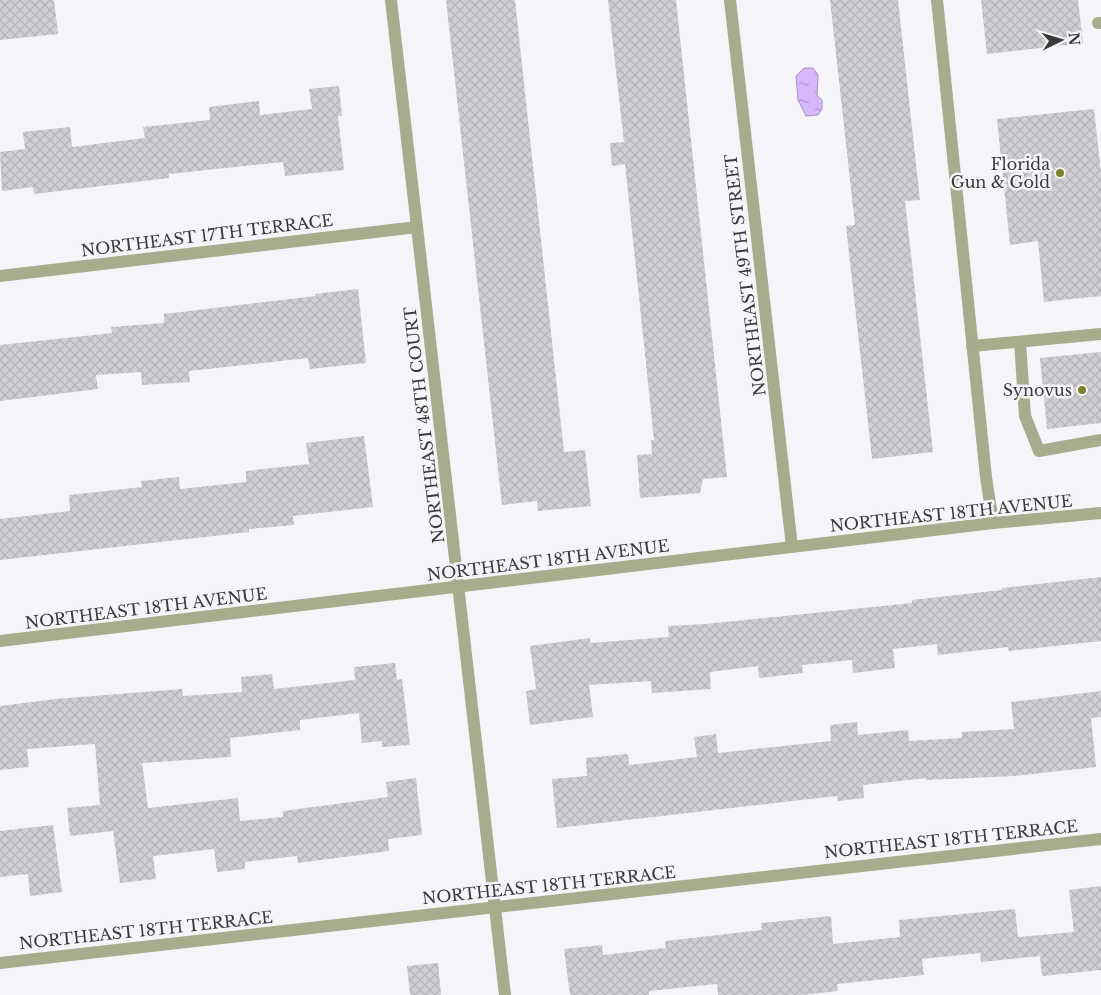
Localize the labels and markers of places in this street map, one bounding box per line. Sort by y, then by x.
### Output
place label: Florida Gun & Gold [951,154,1050,192]
marker: Florida Gun & Gold [1054,167,1066,179]
place label: Synovus [1003,380,1072,400]
marker: Synovus [1076,384,1088,396]

